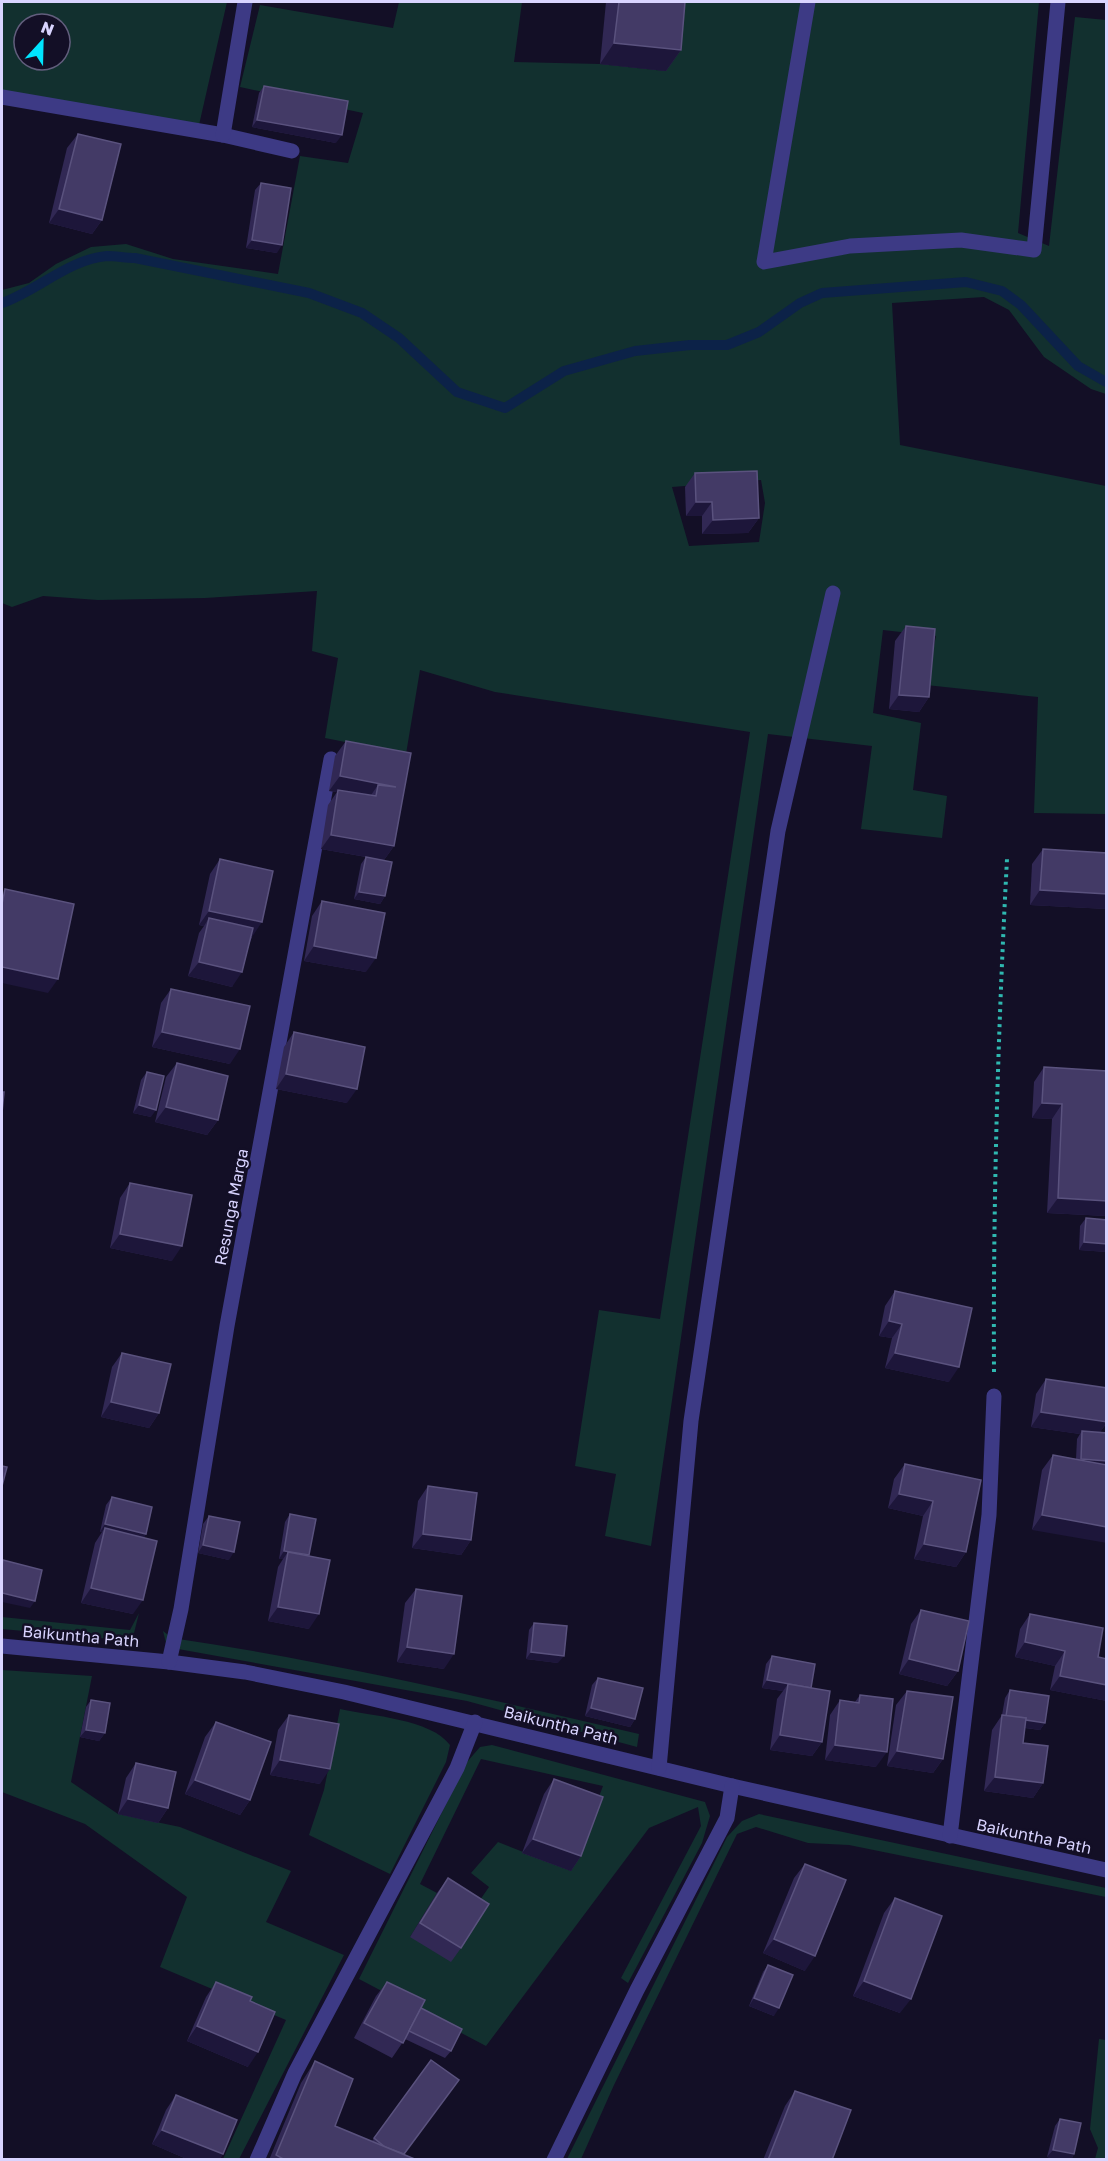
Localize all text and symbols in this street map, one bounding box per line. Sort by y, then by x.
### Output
north arrow [12,12,72,72]
text: N [38,17,57,40]
street label: Resunga Marga [210,1147,252,1267]
street label: Baikuntha Path [22,1621,140,1651]
street label: Baikuntha Path [502,1701,620,1749]
street label: Baikuntha Path [975,1814,1093,1858]

